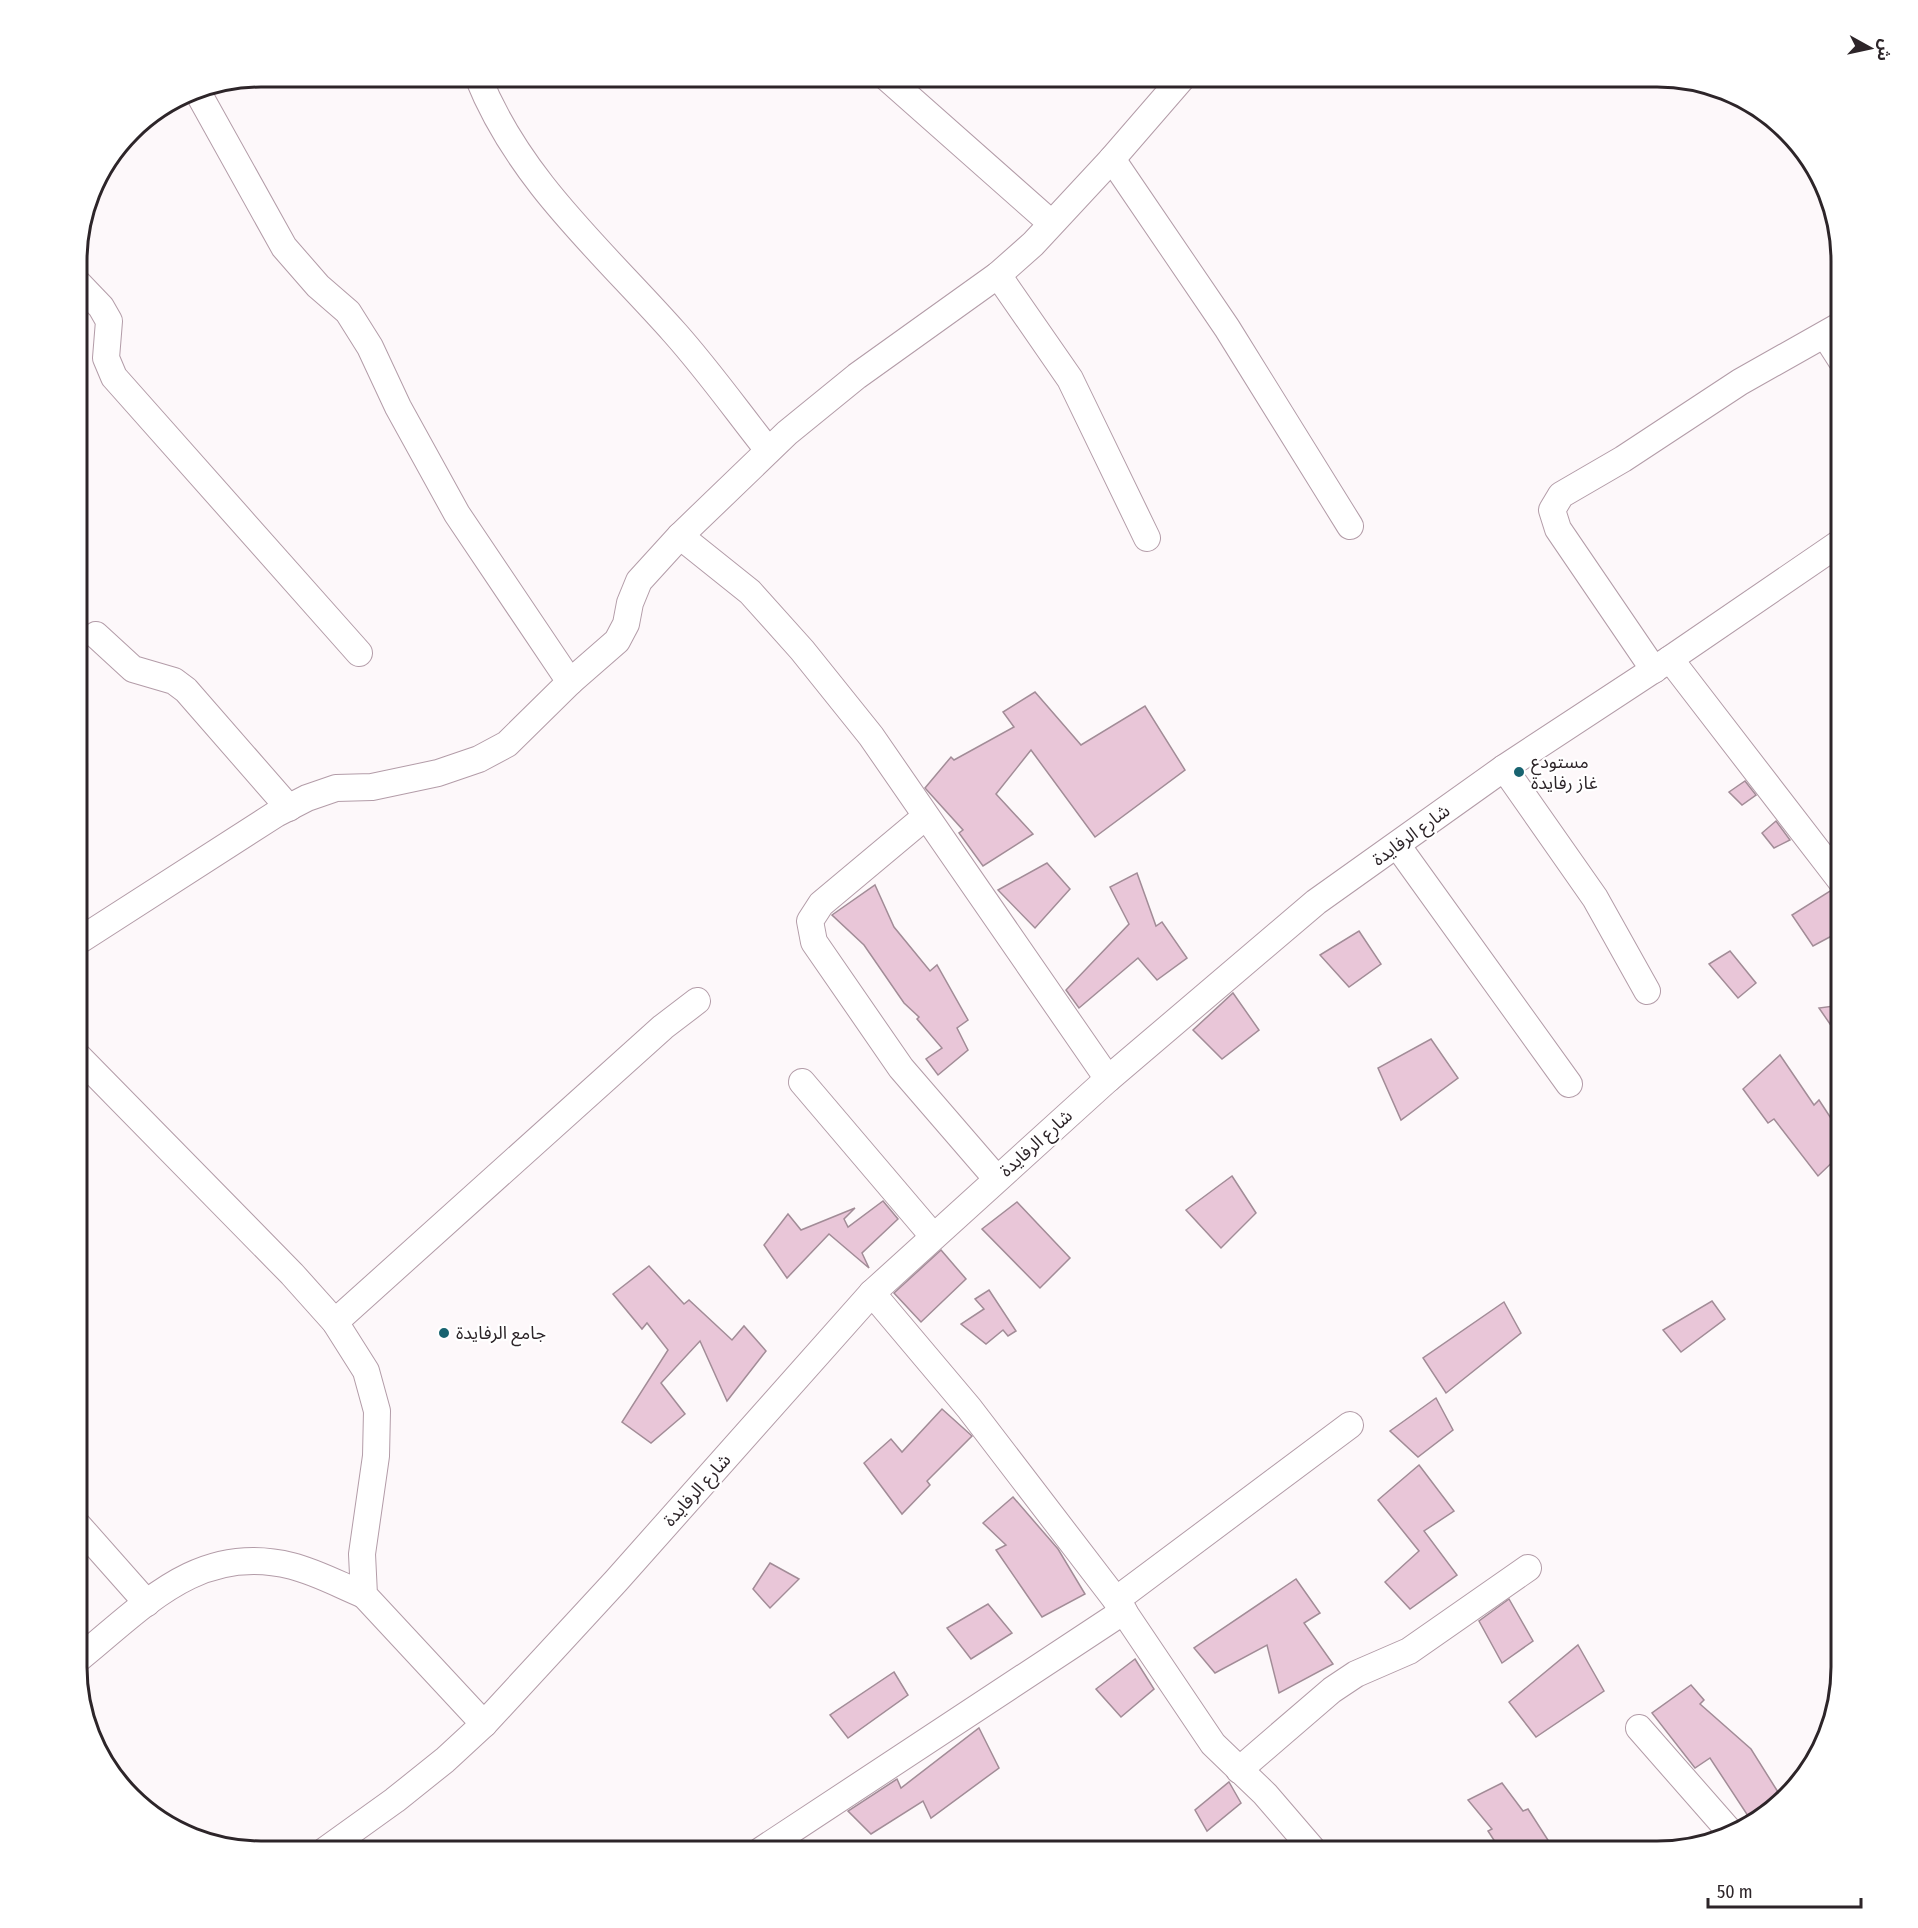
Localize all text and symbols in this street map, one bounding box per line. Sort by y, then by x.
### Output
north arrow [1840,18,1900,78]
text: ش [1873,38,1895,62]
place label: مستودع غاز رفايدة [1531,751,1598,794]
marker: مستودع غاز رفايدة [1512,765,1526,779]
street label: شارع الرفايدة [1368,800,1456,873]
street label: شارع الرفايدة [995,1105,1079,1184]
place label: جامع الرفايدة [456,1322,546,1347]
marker: جامع الرفايدة [437,1326,451,1340]
street label: شارع الرفايدة [659,1449,738,1533]
scale bar [1708,1871,1861,1909]
text: 50 m [1717,1881,1753,1903]

